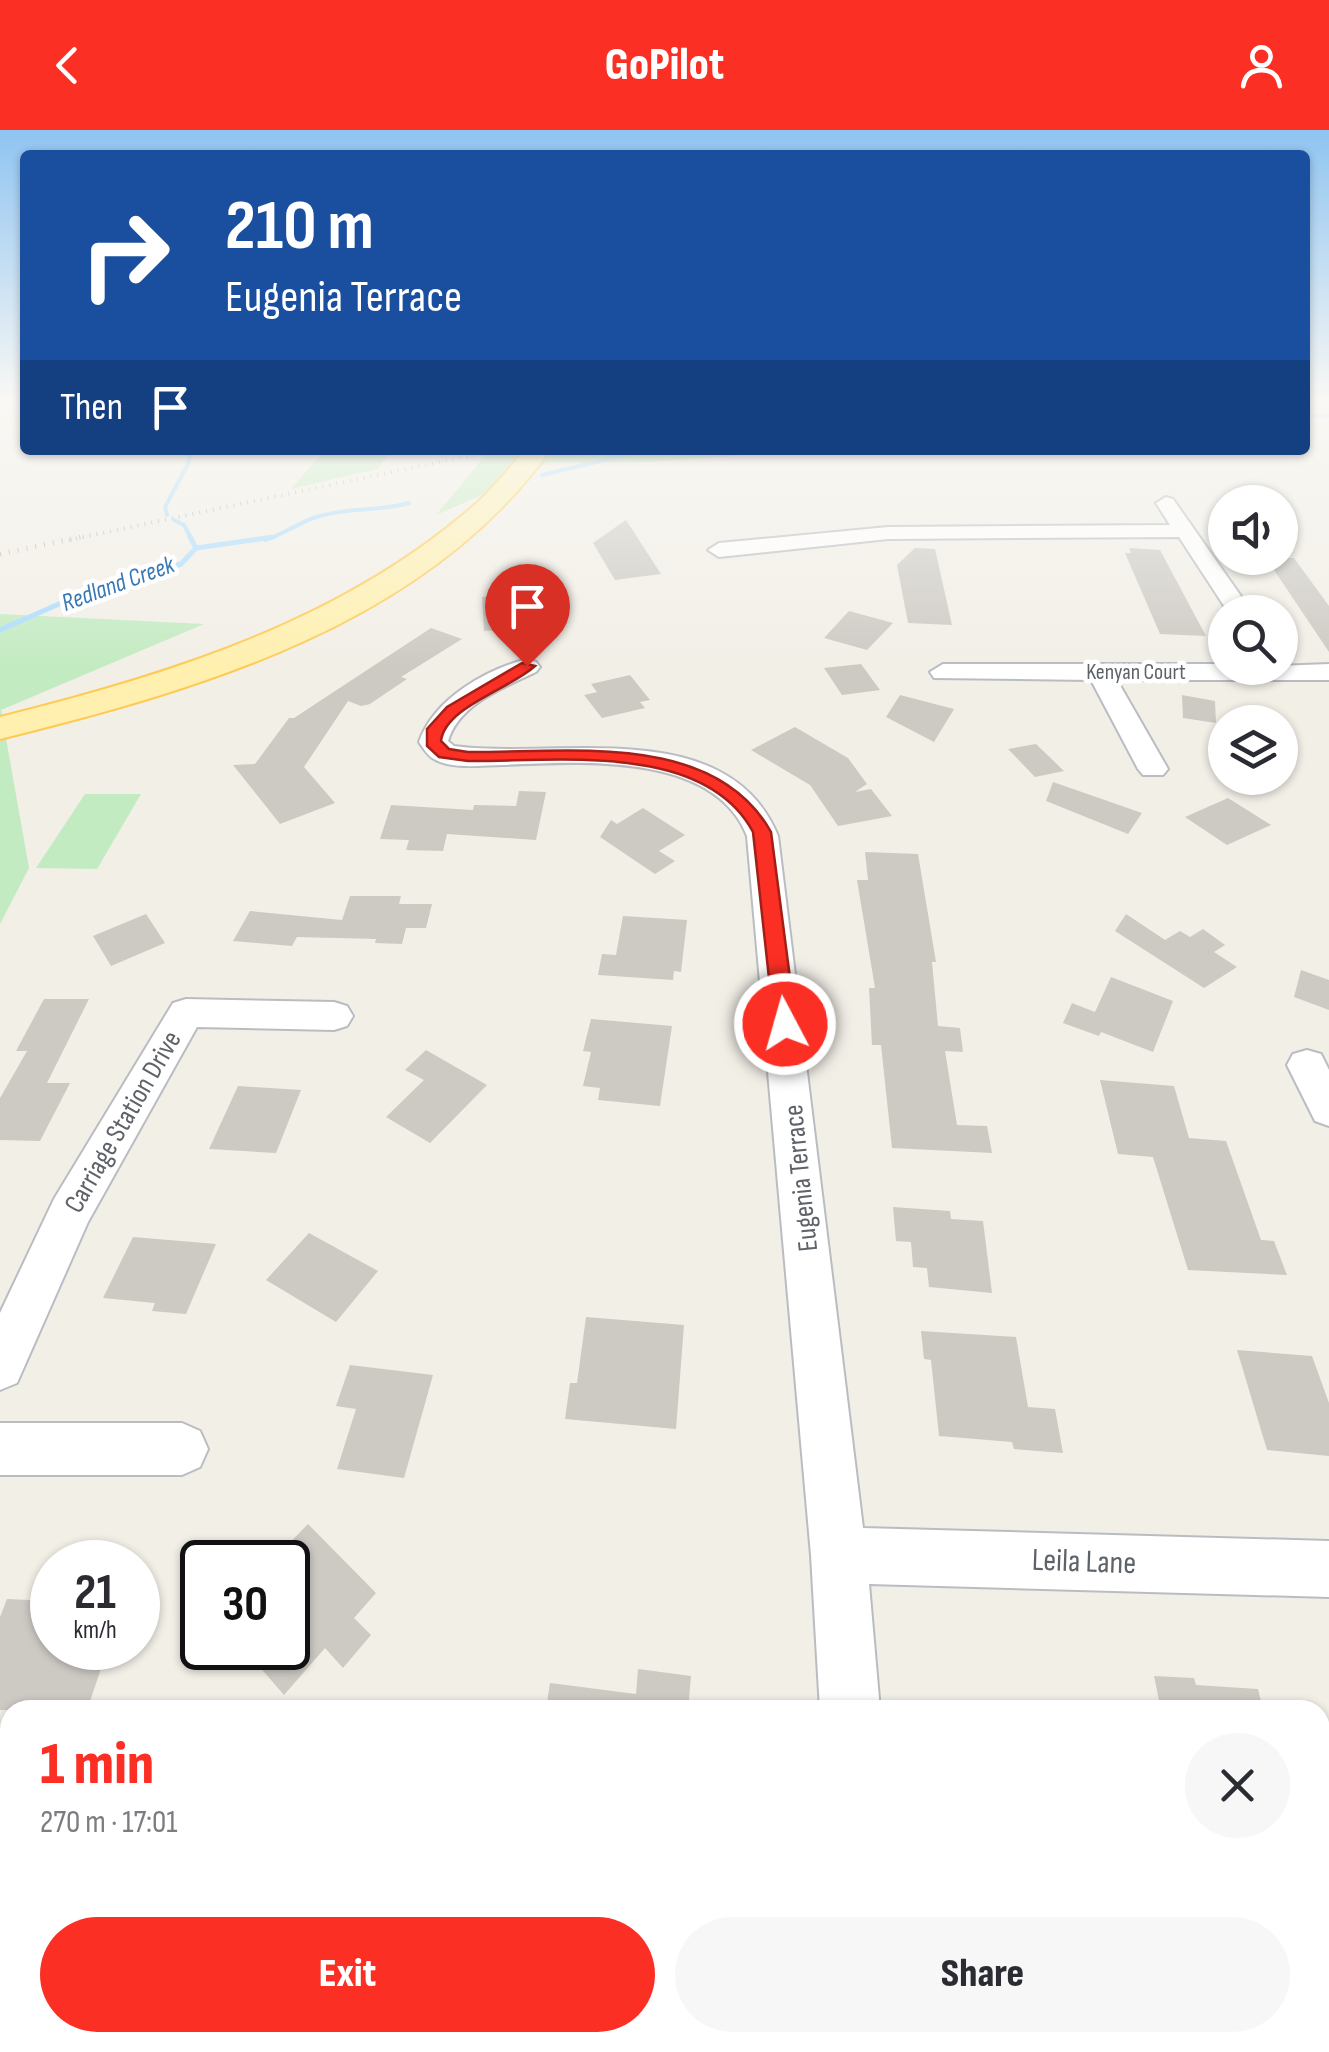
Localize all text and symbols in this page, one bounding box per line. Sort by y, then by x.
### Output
icon: back [40,38,95,93]
text: GoPilot [605,38,724,93]
icon: person [1234,38,1289,93]
text: 210 m [225,185,374,269]
icon: right [60,190,190,320]
text: Eugenia Terrace [225,270,462,325]
icon: arrive [143,380,198,435]
text: Then [60,385,123,430]
map controls [1208,485,1298,795]
button: sound [1208,485,1298,575]
water label: Redland Creek [57,549,179,619]
pin [485,564,570,667]
icon: arrive [500,579,555,634]
button: search [1208,595,1298,685]
street label: Kenyan Court [1086,659,1186,686]
button: layers [1208,705,1298,795]
position arrow [733,972,837,1076]
street label: Carriage Station Drive [58,1025,188,1219]
street label: Eugenia Terrace [777,1103,825,1253]
speed limit sign: 30 [180,1540,310,1670]
street label: Leila Lane [1031,1541,1137,1583]
text: 21 [74,1563,116,1623]
text: km/h [73,1615,117,1646]
text: 1 min [40,1729,154,1801]
button: close [1185,1733,1290,1838]
text: 270 m · 17:01 [40,1803,178,1842]
button: Exit [40,1917,655,2032]
button: Share [675,1917,1290,2032]

